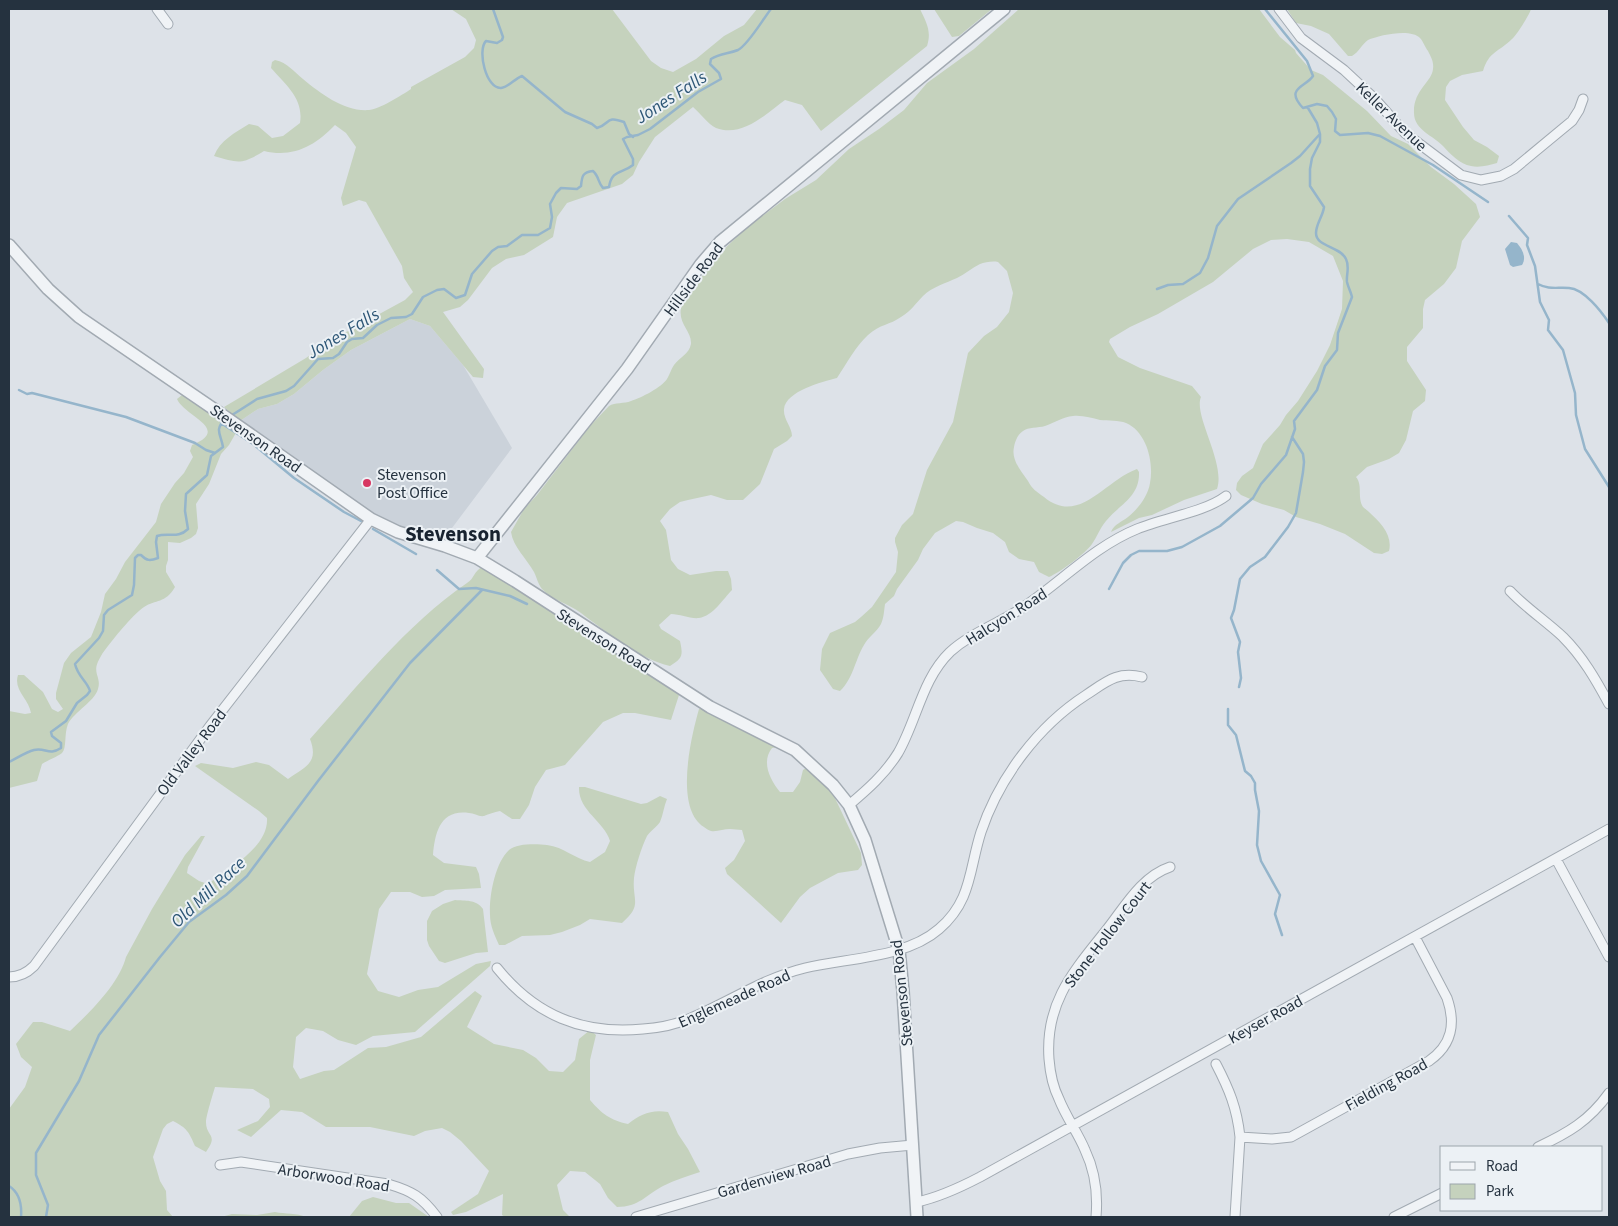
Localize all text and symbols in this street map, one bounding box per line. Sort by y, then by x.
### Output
water label: Jones Falls [630,65,712,130]
street label: Keller Avenue [1351,77,1432,156]
street label: Hillside Road [659,238,729,321]
water label: Jones Falls [301,302,384,365]
street label: Stevenson Road [205,399,306,479]
place label: Stevenson Post Office [377,464,448,504]
marker: Stevenson Post Office [361,477,373,489]
district label: Stevenson [405,519,501,549]
street label: Halcyon Road [962,583,1052,651]
street label: Stevenson Road [552,603,655,679]
street label: Old Valley Road [152,704,232,801]
water label: Old Mill Race [165,851,252,934]
street label: Stone Hollow Court [1059,876,1157,993]
street label: Stevenson Road [885,938,919,1047]
street label: Englemeade Road [675,964,794,1034]
street label: Keyser Road [1224,990,1307,1049]
street label: Fielding Road [1341,1053,1432,1117]
legend [1440,1146,1603,1211]
street label: Gardenview Road [715,1150,834,1204]
text: Road [1486,1156,1518,1177]
street label: Arborwood Road [276,1158,391,1198]
text: Park [1486,1181,1515,1202]

